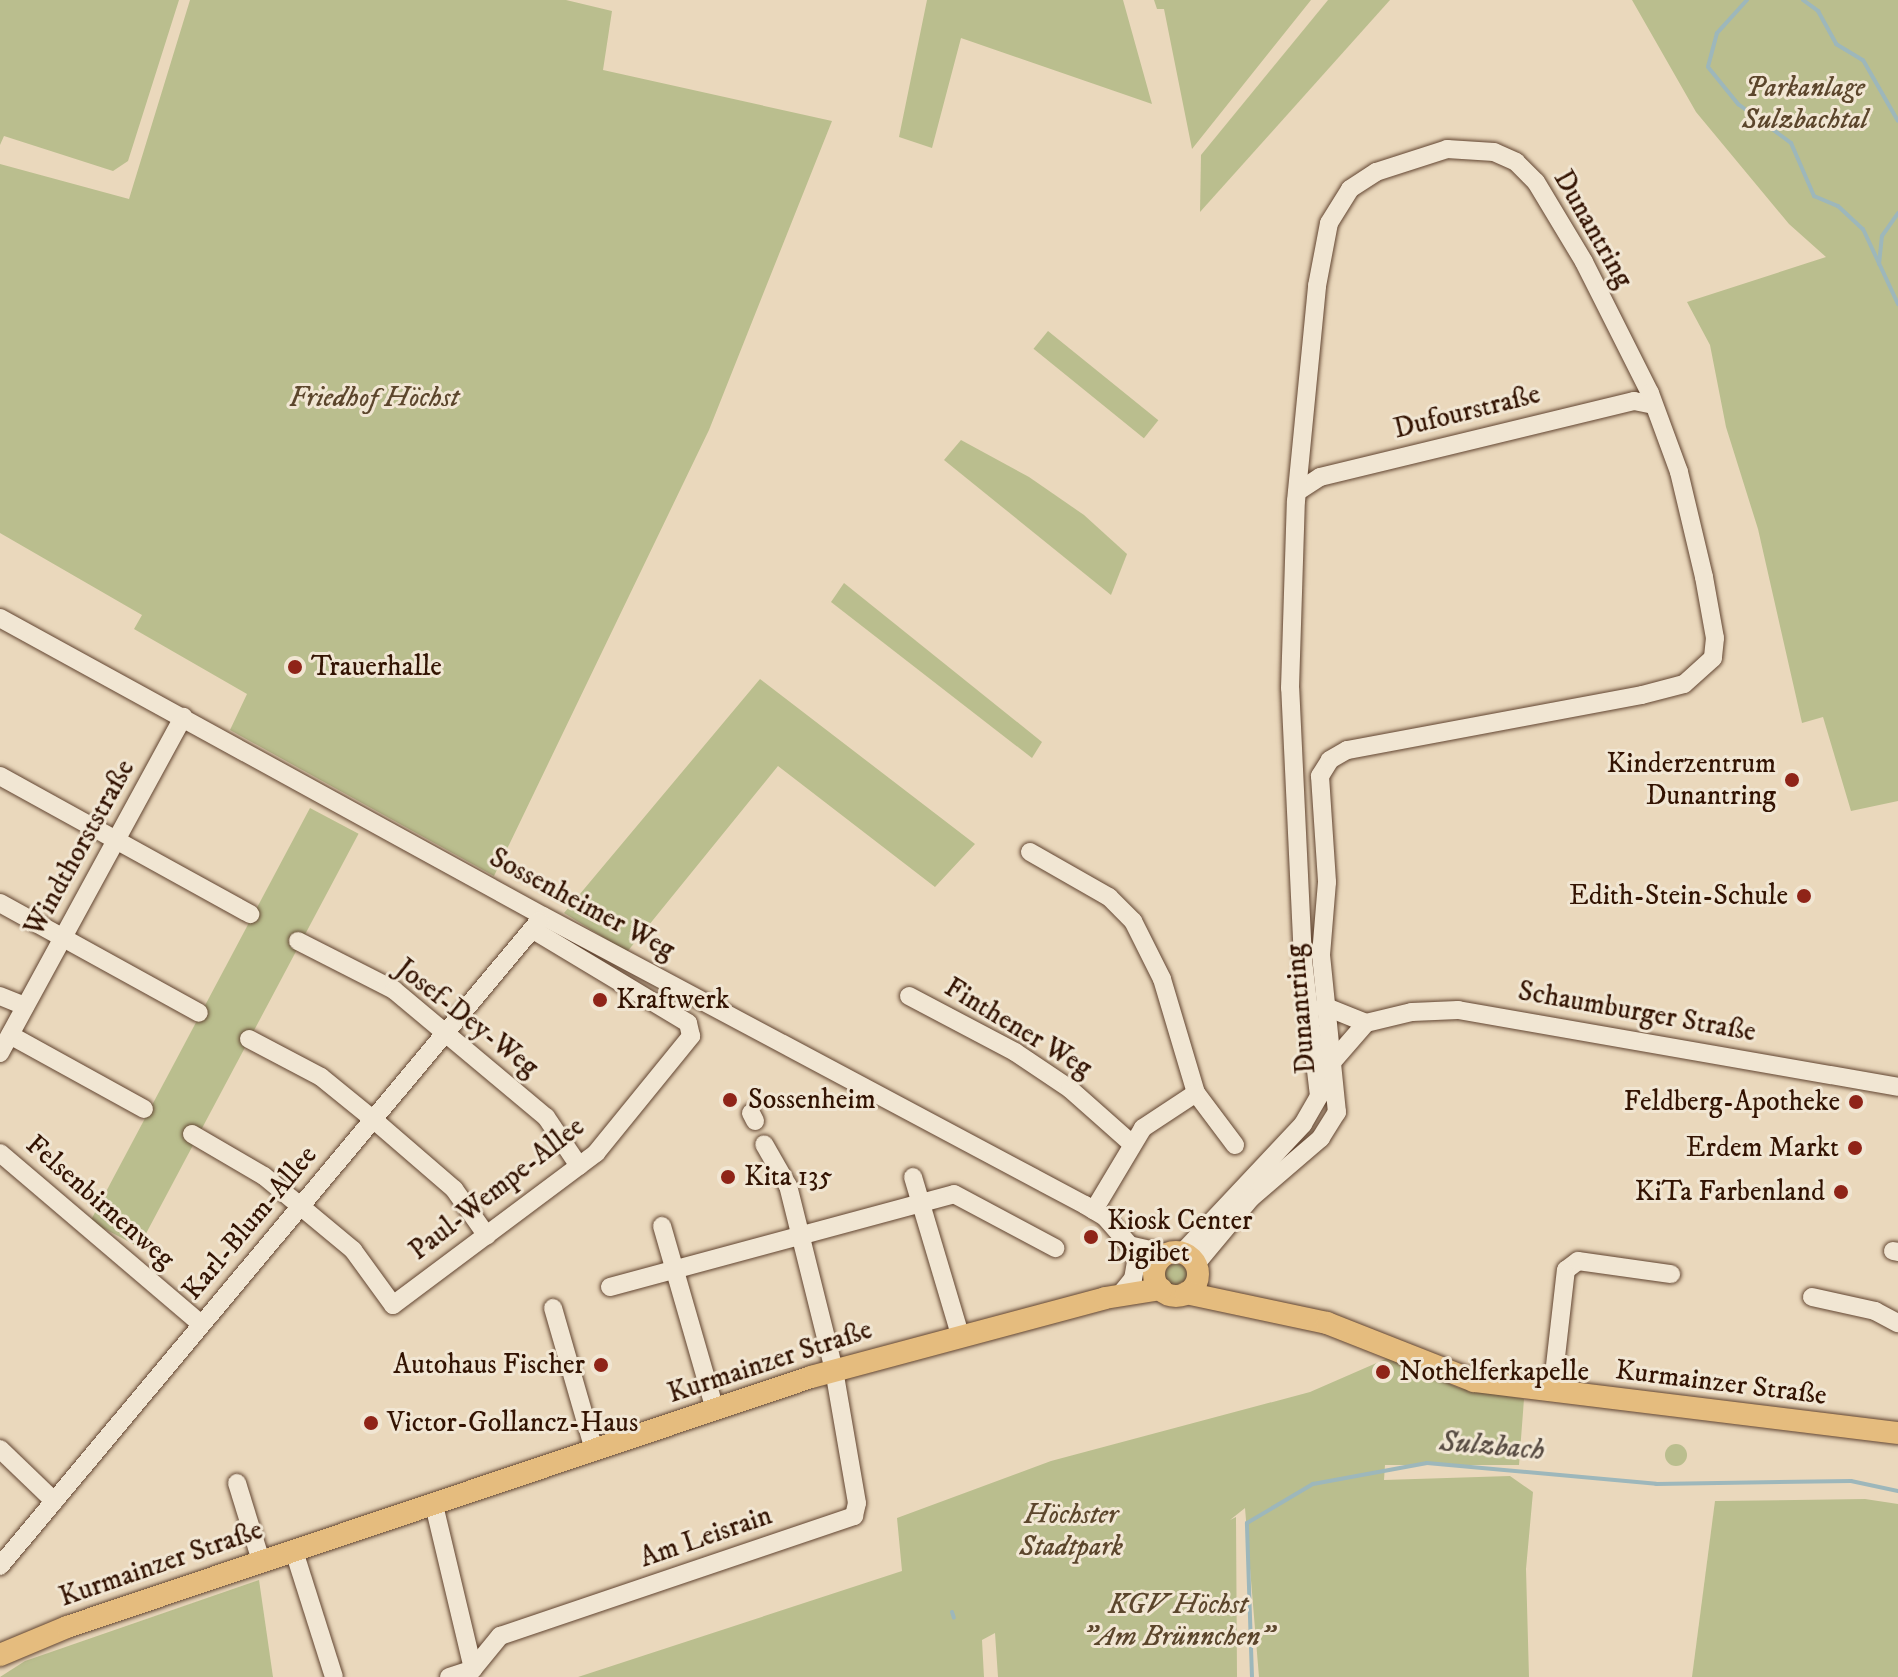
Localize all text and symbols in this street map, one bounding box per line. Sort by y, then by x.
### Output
park label: Parkanlage Sulzbachtal [1742,71,1868,137]
street label: Dunantring [1546,164,1640,294]
street label: Dufourstraße [1390,378,1544,446]
park label: Friedhof Höchst [289,381,459,415]
place label: Trauerhalle [311,650,442,684]
marker: Trauerhalle [286,658,304,676]
place label: Kinderzentrum Dunantring [1606,747,1776,813]
street label: Windthorststraße [18,754,142,942]
marker: Kinderzentrum Dunantring [1783,771,1801,789]
street label: Sossenheimer Weg [484,841,680,967]
place label: Edith-Stein-Schule [1569,879,1788,913]
marker: Edith-Stein-Schule [1795,887,1813,905]
street label: Dunantring [1279,943,1323,1075]
street label: Josef-Dey-Weg [389,952,545,1084]
street label: Finthener Weg [938,971,1098,1085]
street label: Schaumburger Straße [1515,975,1759,1049]
place label: Kraftwerk [616,983,729,1017]
marker: Kraftwerk [591,991,609,1009]
place label: Sossenheim [748,1083,876,1117]
place label: Feldberg-Apotheke [1624,1085,1840,1119]
marker: Sossenheim [719,1089,741,1111]
marker: Feldberg-Apotheke [1847,1093,1865,1111]
street label: Paul-Wempe-Allee [403,1110,591,1268]
street label: Felsenbirnenweg [19,1128,181,1276]
place label: Erdem Markt [1686,1131,1839,1165]
street label: Karl-Blum-Allee [176,1139,324,1307]
marker: Erdem Markt [1846,1139,1864,1157]
place label: Kita 135 [744,1160,832,1194]
marker: Kita 135 [719,1168,737,1186]
place label: KiTa Farbenland [1635,1175,1825,1209]
marker: KiTa Farbenland [1832,1183,1850,1201]
place label: Kiosk Center Digibet [1107,1204,1252,1270]
marker: Kiosk Center Digibet [1082,1228,1100,1246]
street label: Kurmainzer Straße [664,1313,876,1411]
place label: Autohaus Fischer [393,1348,585,1382]
street label: Kurmainzer Straße [1613,1353,1829,1413]
place label: Nothelferkapelle [1399,1355,1589,1389]
marker: Autohaus Fischer [592,1356,610,1374]
marker: Nothelferkapelle [1374,1363,1392,1381]
place label: Victor-Gollancz-Haus [387,1406,638,1440]
marker: Victor-Gollancz-Haus [362,1414,380,1432]
water label: Sulzbach [1438,1424,1546,1470]
park label: Höchster Stadtpark [1019,1498,1123,1564]
street label: Am Leisrain [636,1499,776,1575]
street label: Kurmainzer Straße [55,1513,267,1615]
park label: KGV Höchst "Am Brünnchen" [1082,1588,1274,1654]

